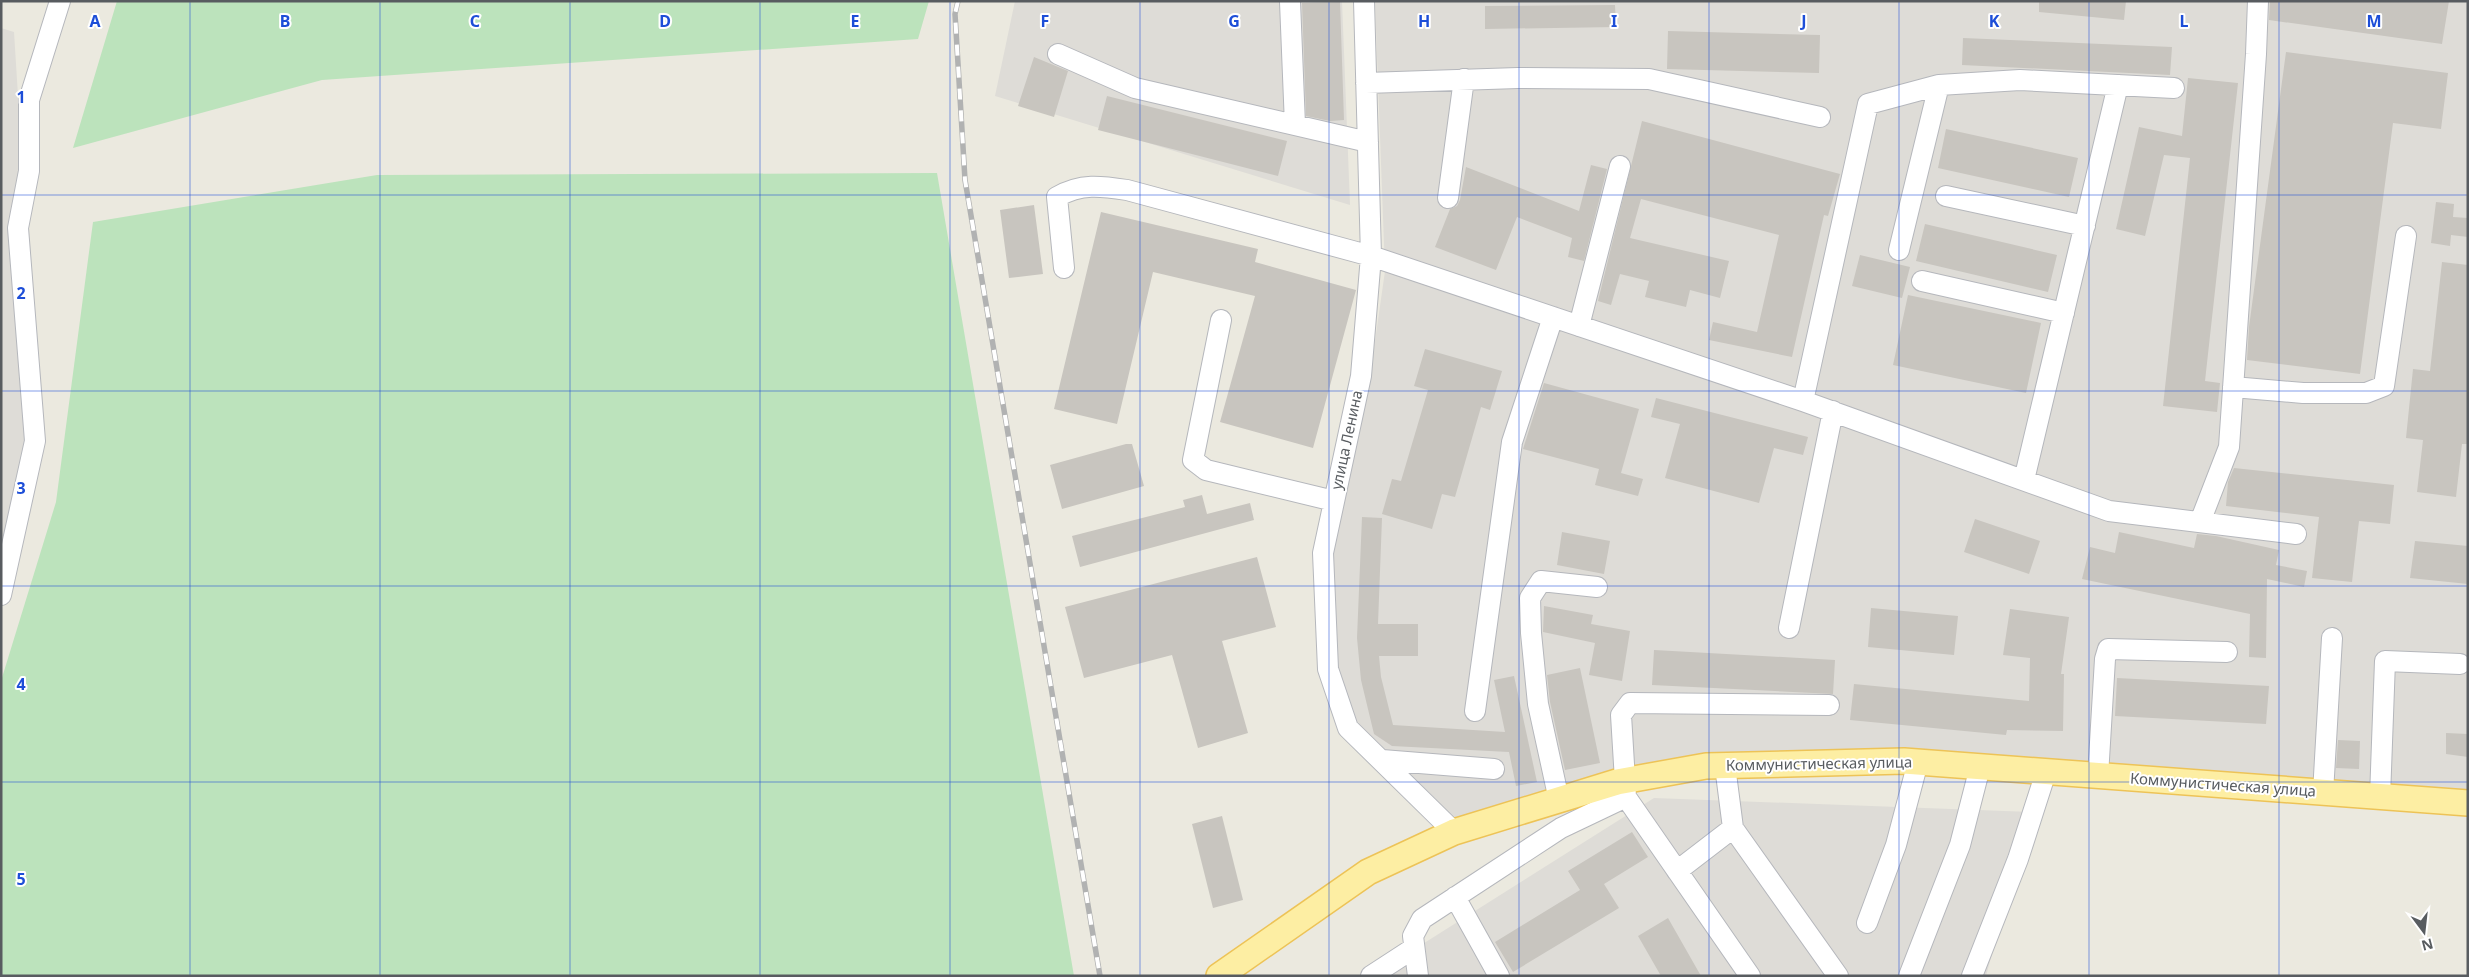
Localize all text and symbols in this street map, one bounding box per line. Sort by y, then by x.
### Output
text: A [89,10,101,32]
text: B [280,10,290,32]
text: C [470,10,480,32]
text: D [659,10,671,32]
text: E [851,10,860,32]
text: F [1041,10,1049,32]
text: G [1228,10,1240,32]
text: H [1418,10,1430,32]
text: I [1611,10,1617,32]
text: J [1799,10,1807,32]
text: K [1989,10,2000,32]
text: L [2180,10,2189,32]
text: M [2366,10,2382,32]
text: 1 [16,86,26,108]
text: 2 [16,282,26,304]
street label: улица Ленина [1326,388,1366,491]
text: 3 [16,477,26,499]
text: 4 [16,673,26,695]
street label: Коммунистическая улица [1726,751,1912,775]
street label: Коммунистическая улица [2129,768,2317,800]
text: 5 [16,868,26,890]
north arrow [2399,907,2449,957]
text: N [2420,934,2435,956]

